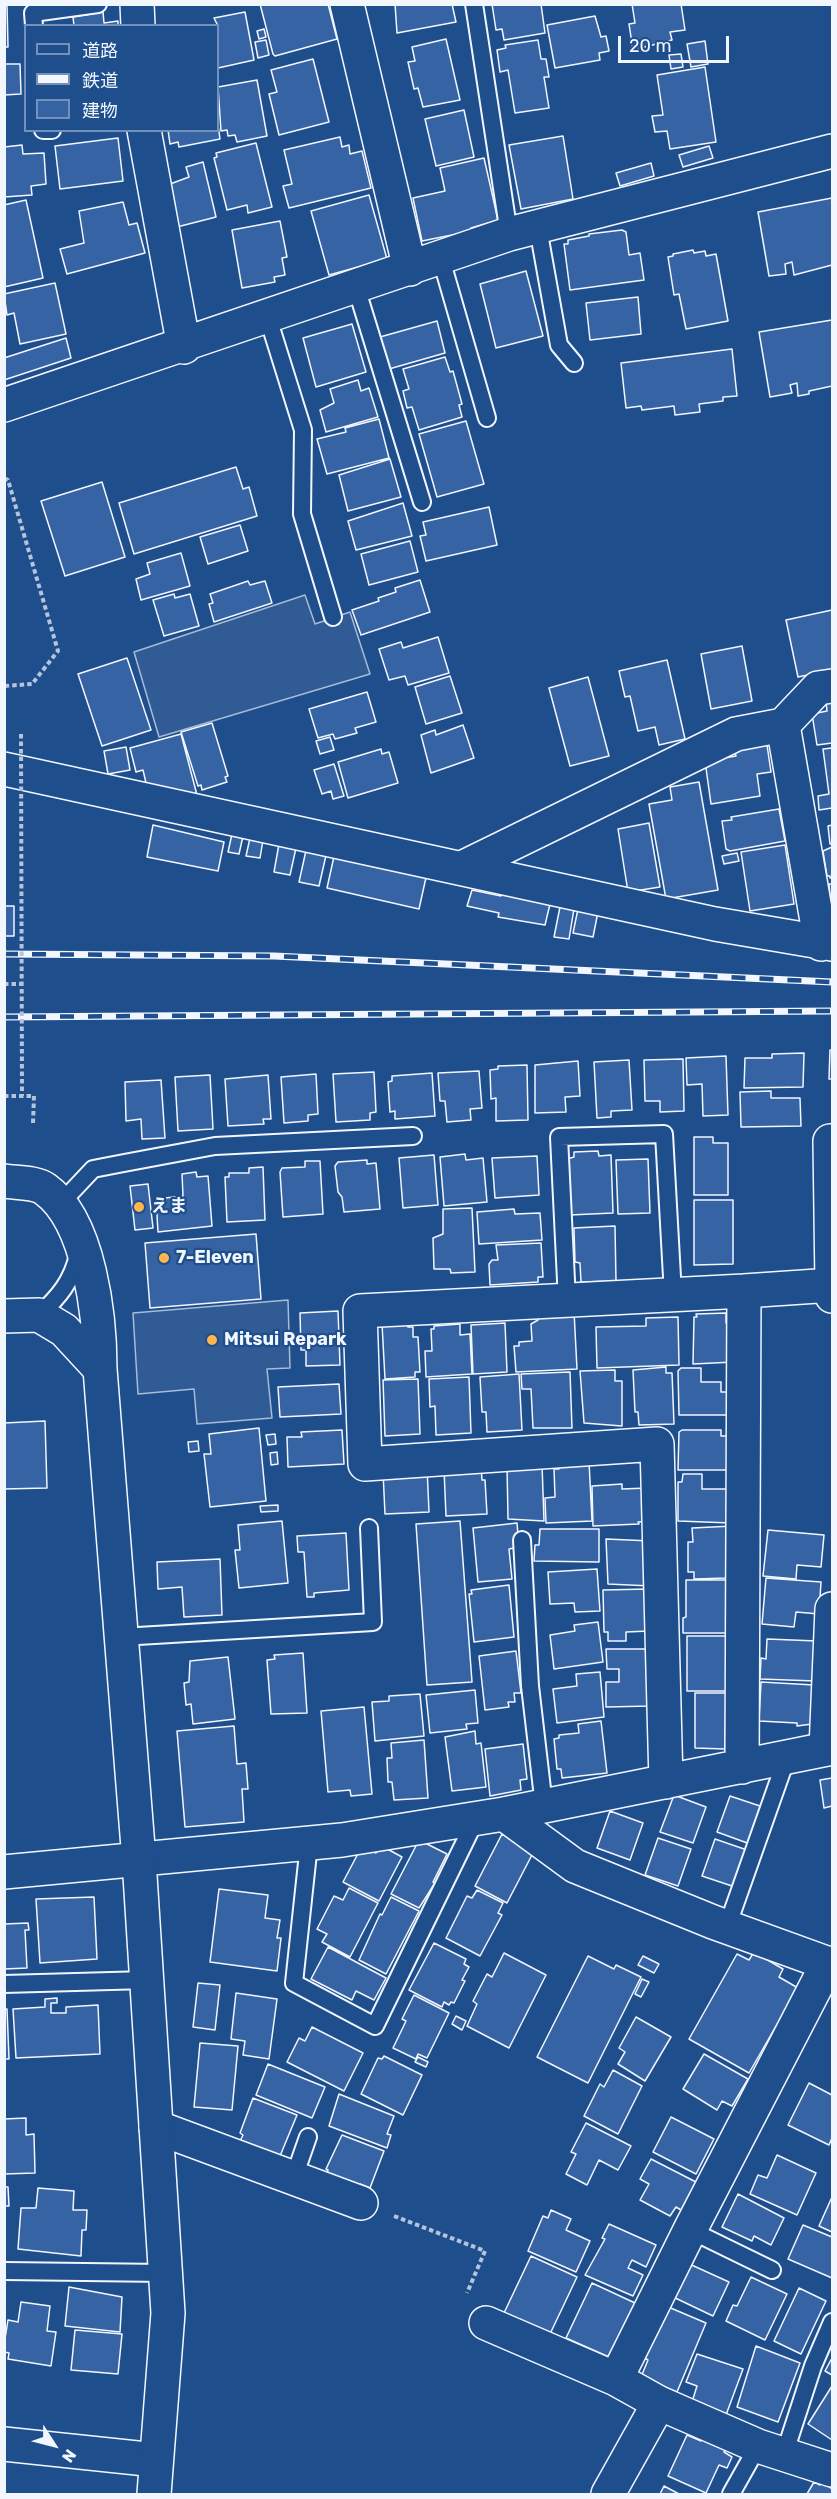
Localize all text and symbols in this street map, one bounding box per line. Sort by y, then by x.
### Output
legend [24,24,219,132]
scale bar [621,24,732,62]
text: 20 m [629,35,671,57]
text: 道路 [82,40,118,62]
text: 鉄道 [82,70,118,92]
text: 建物 [82,100,118,122]
place label: えま [151,1196,187,1218]
marker: えま [132,1200,146,1214]
place label: 7-Eleven [176,1247,254,1269]
marker: 7-Eleven [157,1251,171,1265]
place label: Mitsui Repark [224,1329,347,1351]
marker: Mitsui Repark [205,1333,219,1347]
north arrow [24,2415,84,2475]
text: N [58,2446,80,2466]

